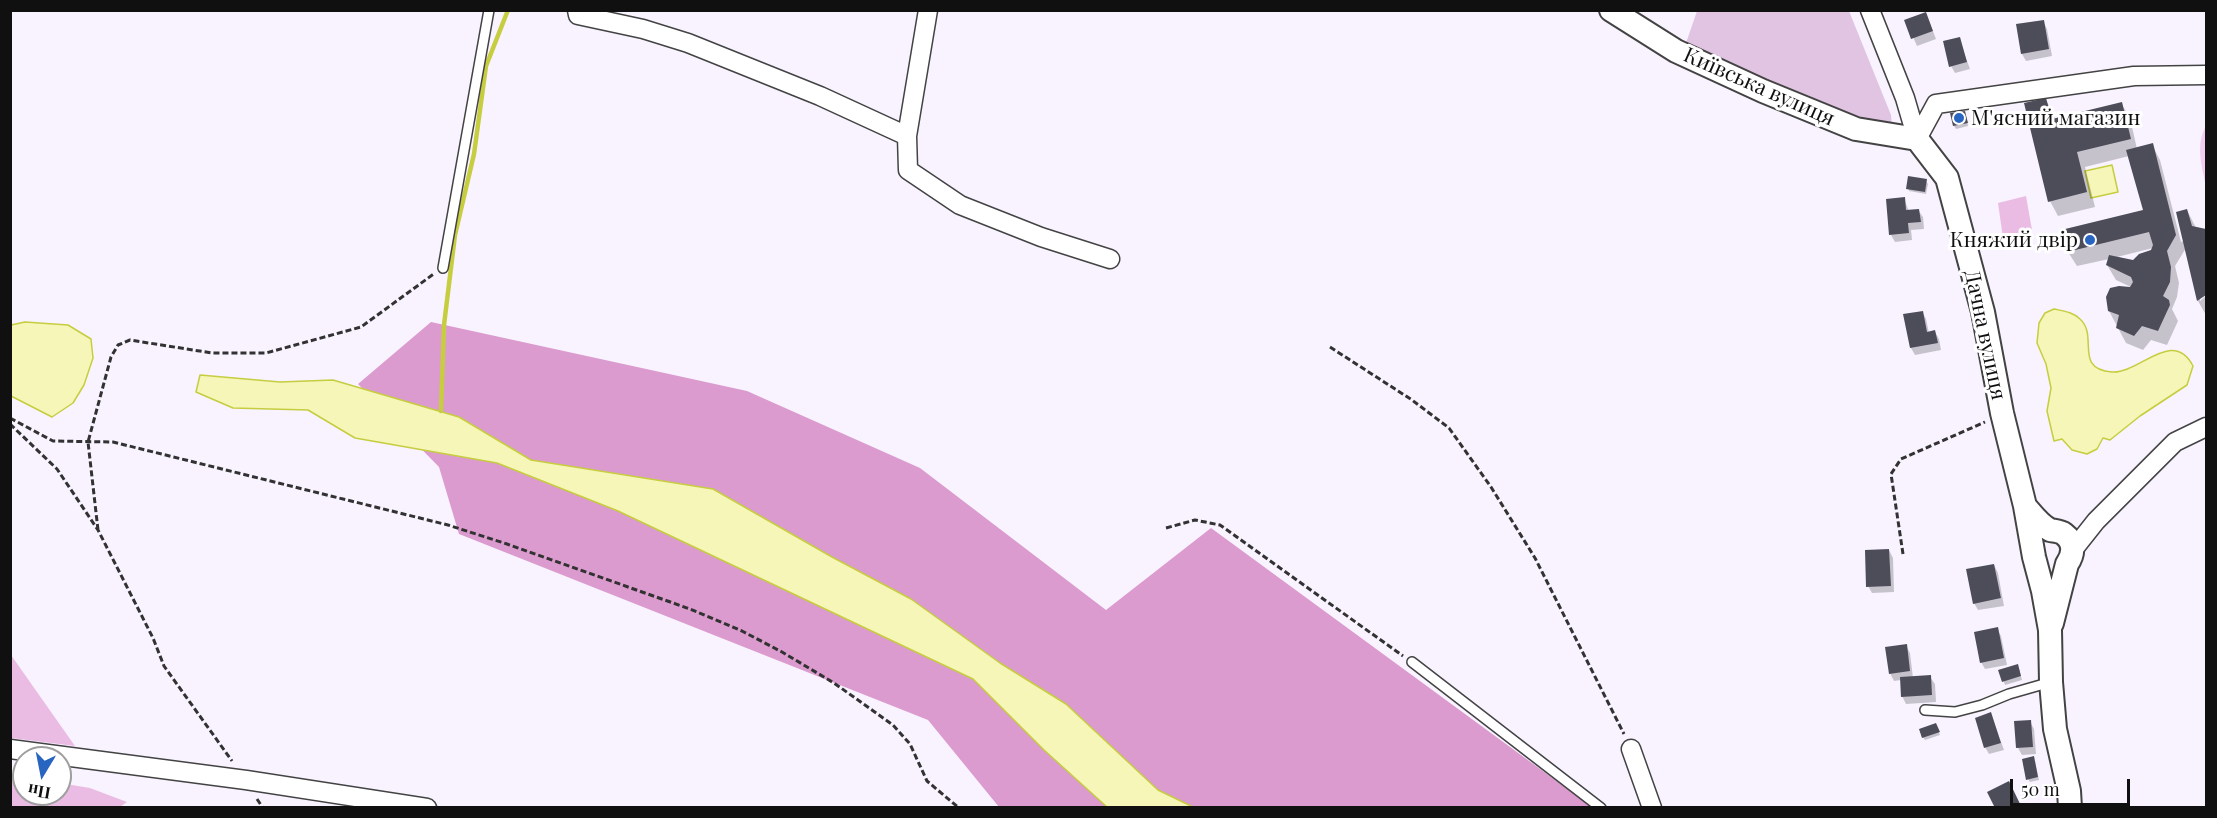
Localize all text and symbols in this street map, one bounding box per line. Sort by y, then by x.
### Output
street label: Київська вулиця [1680,42,1838,132]
place label: М'ясний магазин [1971,105,2140,131]
marker: М'ясний магазин [1952,111,1966,125]
place label: Княжий двір [1950,227,2078,253]
marker: Княжий двір [2083,233,2097,247]
street label: Дачна вулиця [1959,268,2011,402]
north arrow [12,746,72,806]
scale bar [2013,767,2133,805]
text: 50 m [2021,777,2060,801]
text: Пн [26,780,52,805]

